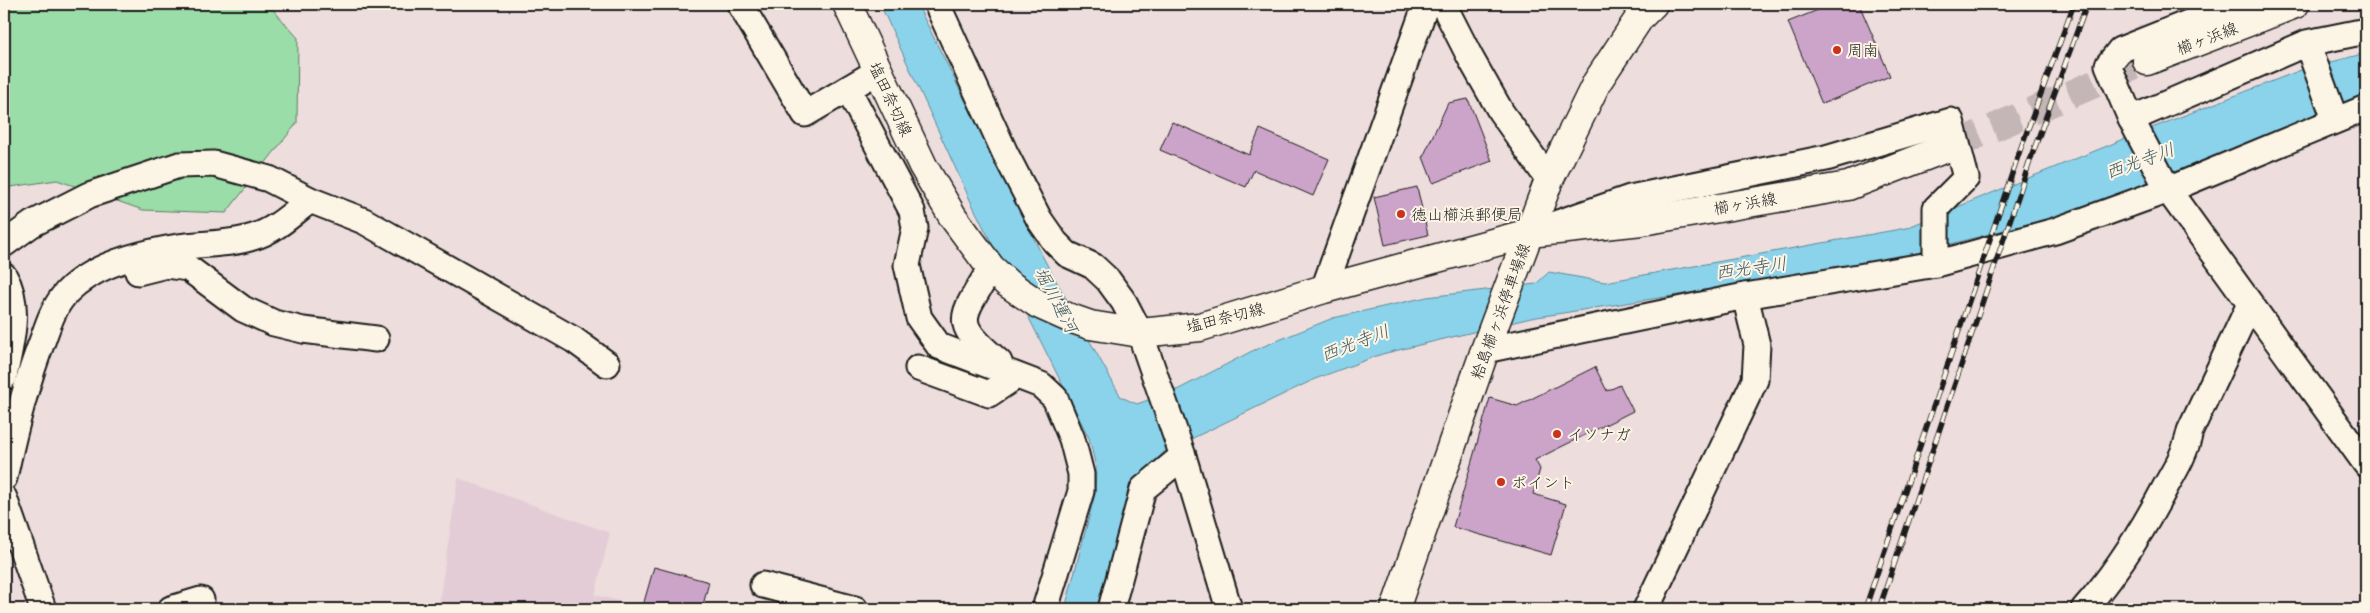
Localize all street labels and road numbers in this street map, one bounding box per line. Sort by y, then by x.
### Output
street label: 櫛ヶ浜線 [2174,18,2240,59]
street label: 塩田奈切線 [865,59,916,139]
street label: 櫛ヶ浜線 [1712,189,1778,218]
street label: 粭島櫛ヶ浜停車場線 [1467,240,1534,382]
street label: 塩田奈切線 [1184,299,1266,336]

